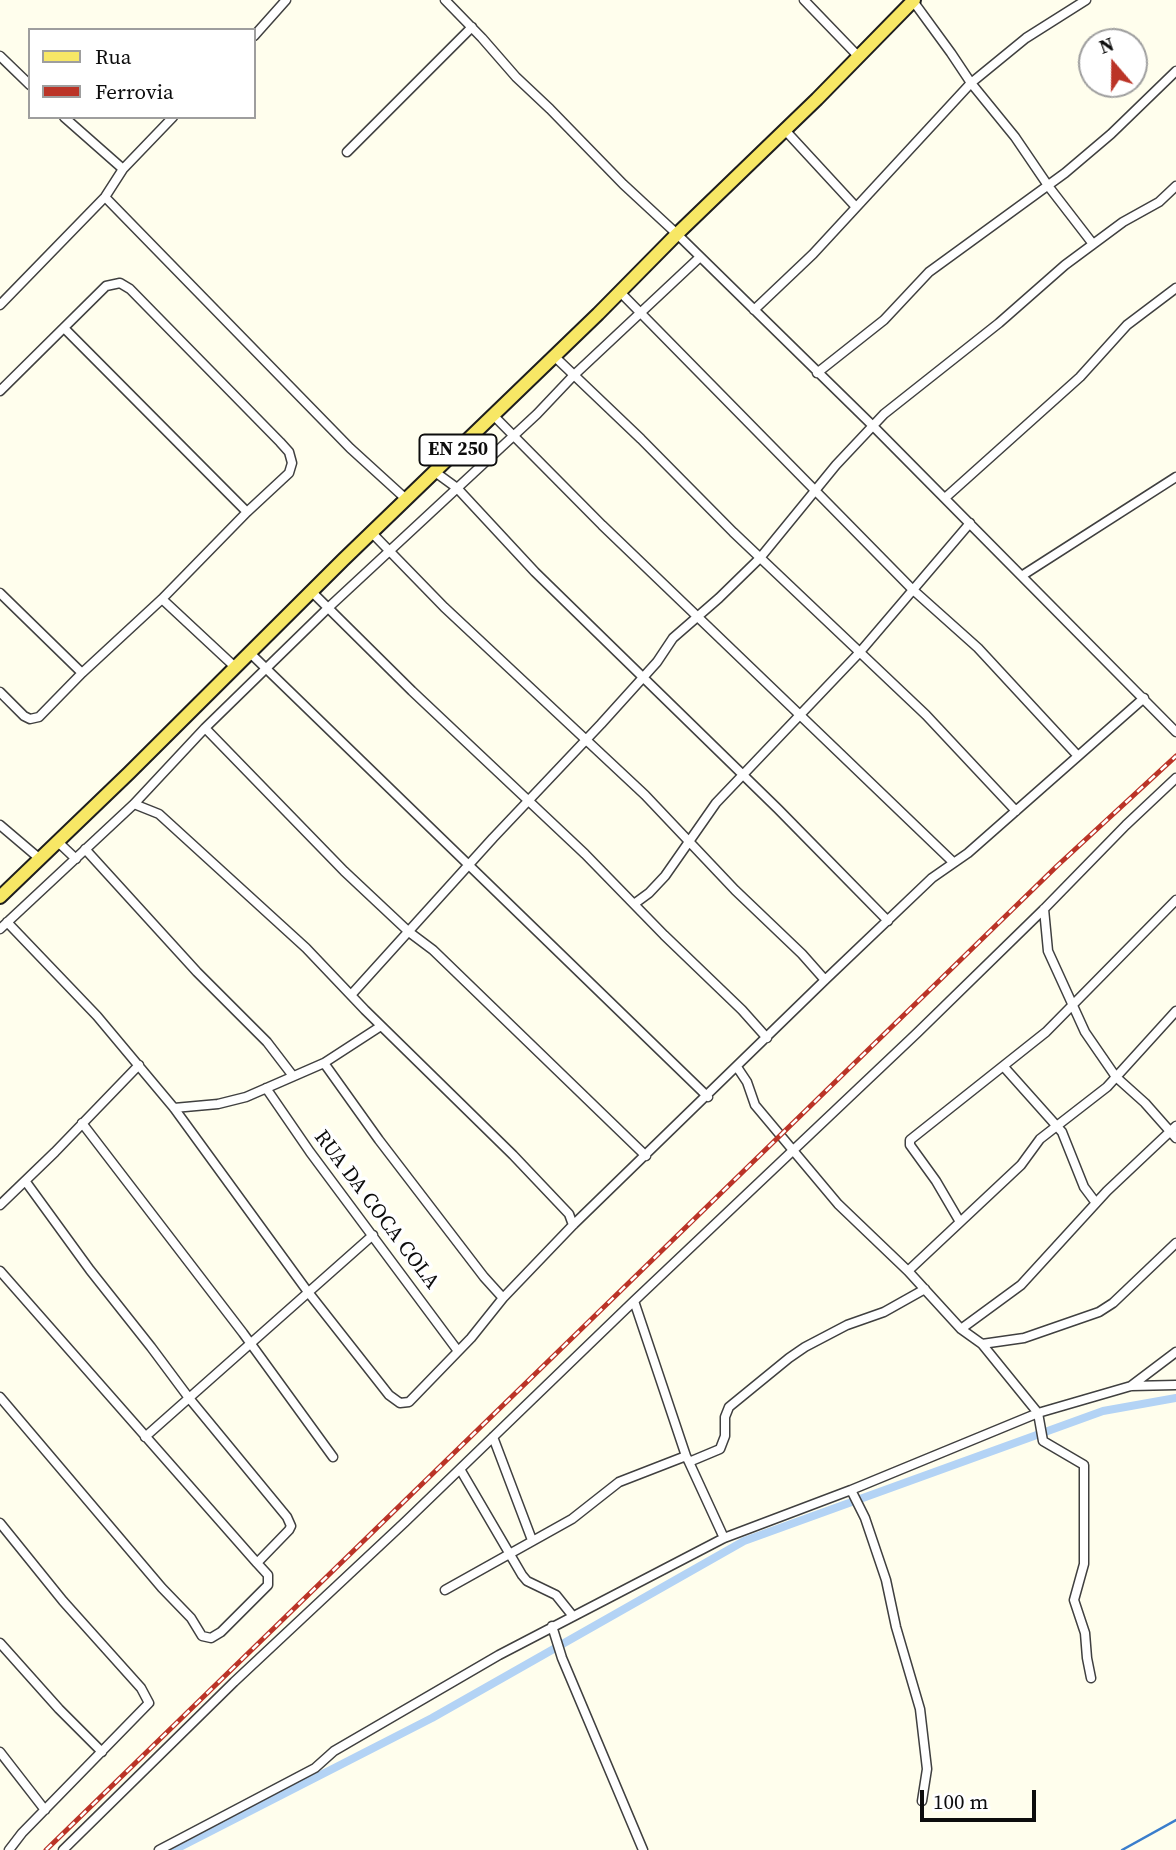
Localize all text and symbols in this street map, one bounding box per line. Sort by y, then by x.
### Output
legend [28,28,256,119]
north arrow [1078,28,1148,98]
text: N [1096,31,1117,60]
text: Rua [95,42,131,71]
text: Ferrovia [95,77,174,106]
road number: EN 250 [420,435,496,466]
street label: RUA DA COCA COLA [308,1126,444,1294]
scale bar [924,1776,1040,1820]
text: 100 m [933,1787,988,1816]

